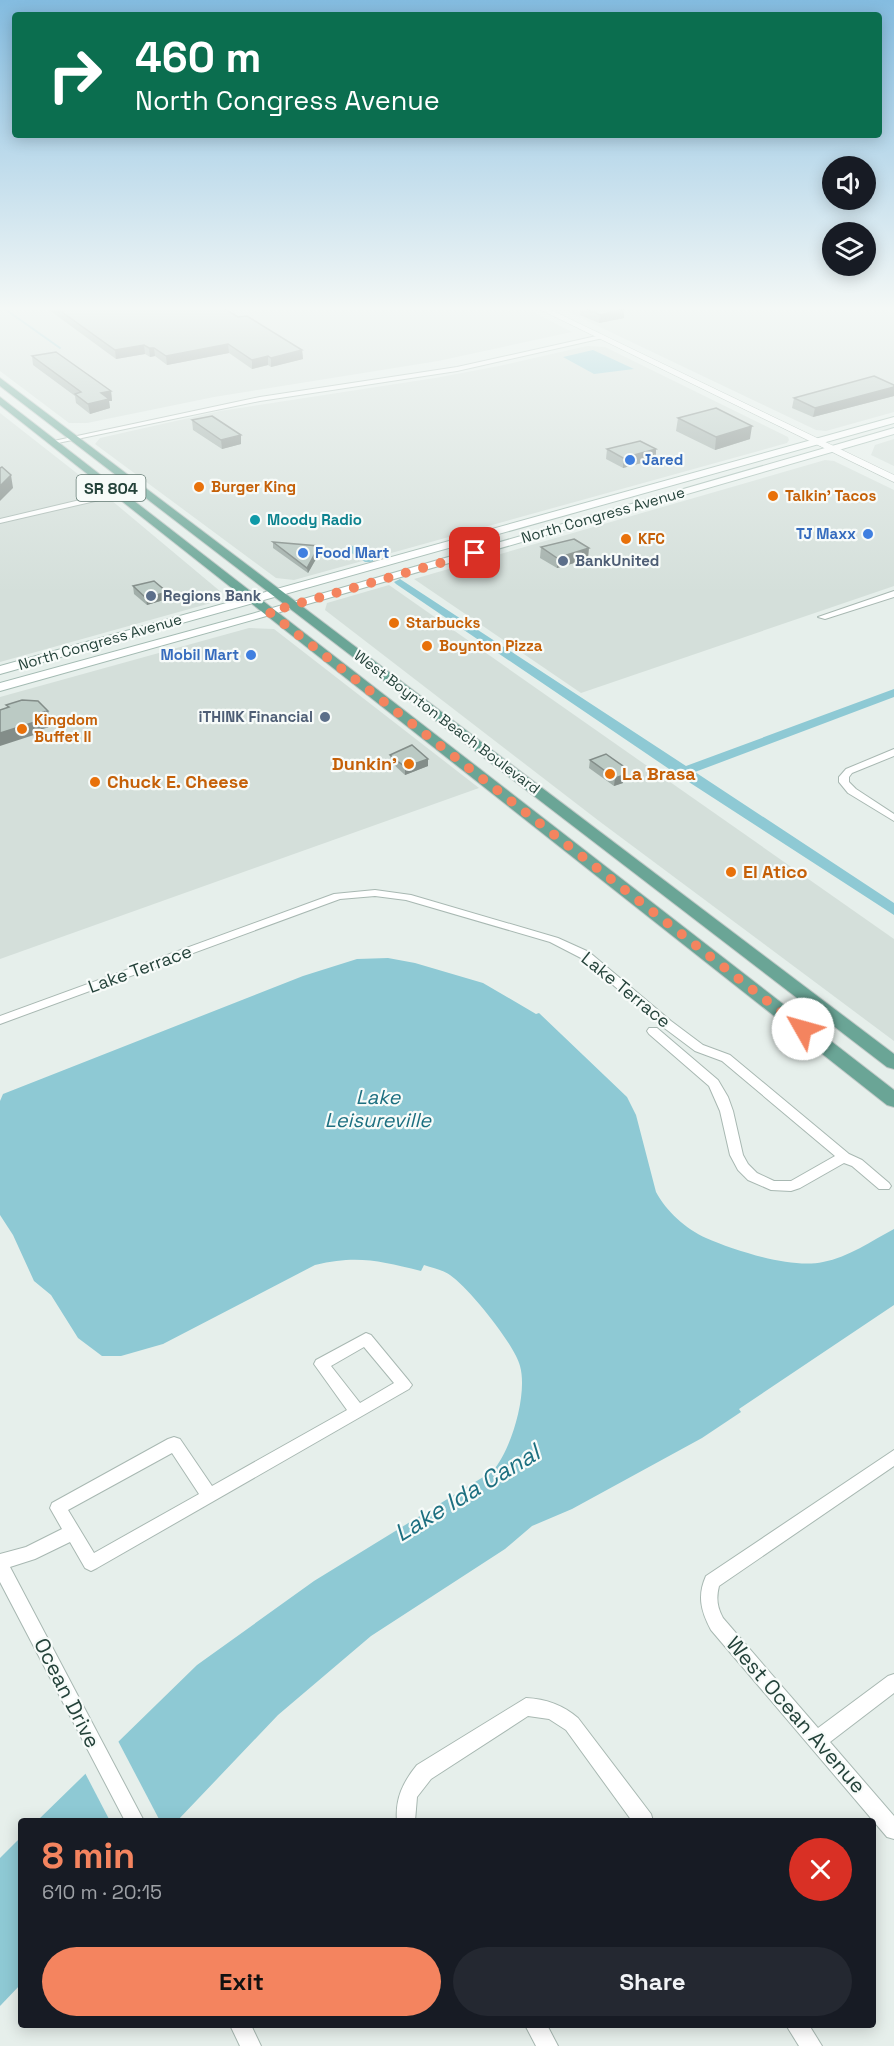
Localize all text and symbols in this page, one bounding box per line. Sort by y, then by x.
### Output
text: 460 m [135,31,261,84]
icon: right [36,36,114,114]
text: North Congress Avenue [135,83,440,118]
map controls [822,156,876,276]
button: sound [822,156,876,210]
button: layers [822,222,876,276]
place label: Jared [642,450,683,469]
marker: Jared [623,453,637,467]
road number: SR 804 [76,475,146,501]
place label: Burger King [211,477,296,496]
marker: Burger King [192,480,206,494]
street label: North Congress Avenue [519,482,687,547]
place label: Talkin' Tacos [785,486,876,505]
marker: Talkin' Tacos [766,489,780,503]
place label: Moody Radio [267,510,362,529]
marker: Moody Radio [248,513,262,527]
place label: TJ Maxx [796,524,856,543]
pin [449,527,500,578]
marker: TJ Maxx [861,527,875,541]
place label: KFC [638,529,665,548]
marker: KFC [619,532,633,546]
icon: arrive [458,536,491,569]
place label: Food Mart [315,543,390,562]
marker: Food Mart [296,546,310,560]
place label: BankUnited [575,551,659,570]
marker: BankUnited [556,554,570,568]
place label: Regions Bank [163,586,262,605]
marker: Regions Bank [144,589,158,603]
street label: North Congress Avenue [16,609,184,674]
place label: Starbucks [406,613,480,632]
marker: Starbucks [387,616,401,630]
place label: Boynton Pizza [439,636,543,655]
marker: Boynton Pizza [420,639,434,653]
place label: Mobil Mart [161,645,239,664]
street label: West Boynton Beach Boulevard [351,645,544,798]
marker: Mobil Mart [244,648,258,662]
place label: iTHINK Financial [199,707,313,726]
place label: Kingdom Buffet II [34,710,98,746]
marker: iTHINK Financial [318,710,332,724]
marker: Kingdom Buffet II [15,722,29,736]
place label: Dunkin' [332,752,397,775]
marker: Dunkin' [402,757,416,771]
place label: La Brasa [622,762,696,785]
marker: La Brasa [603,767,617,781]
place label: Chuck E. Cheese [107,770,249,793]
marker: Chuck E. Cheese [88,775,102,789]
place label: El Atico [743,860,808,883]
marker: El Atico [724,865,738,879]
street label: Lake Terrace [85,939,195,998]
street label: Lake Terrace [577,947,676,1033]
position arrow [771,997,835,1061]
water label: Lake Leisureville [325,1084,432,1133]
water label: Lake Ida Canal [388,1435,548,1548]
street label: West Ocean Avenue [721,1630,872,1799]
street label: Ocean Drive [28,1633,107,1752]
text: 8 min [42,1833,135,1879]
button: close [789,1838,852,1901]
text: 610 m · 20:15 [42,1879,162,1905]
button: Exit [42,1947,441,2016]
button: Share [453,1947,852,2016]

